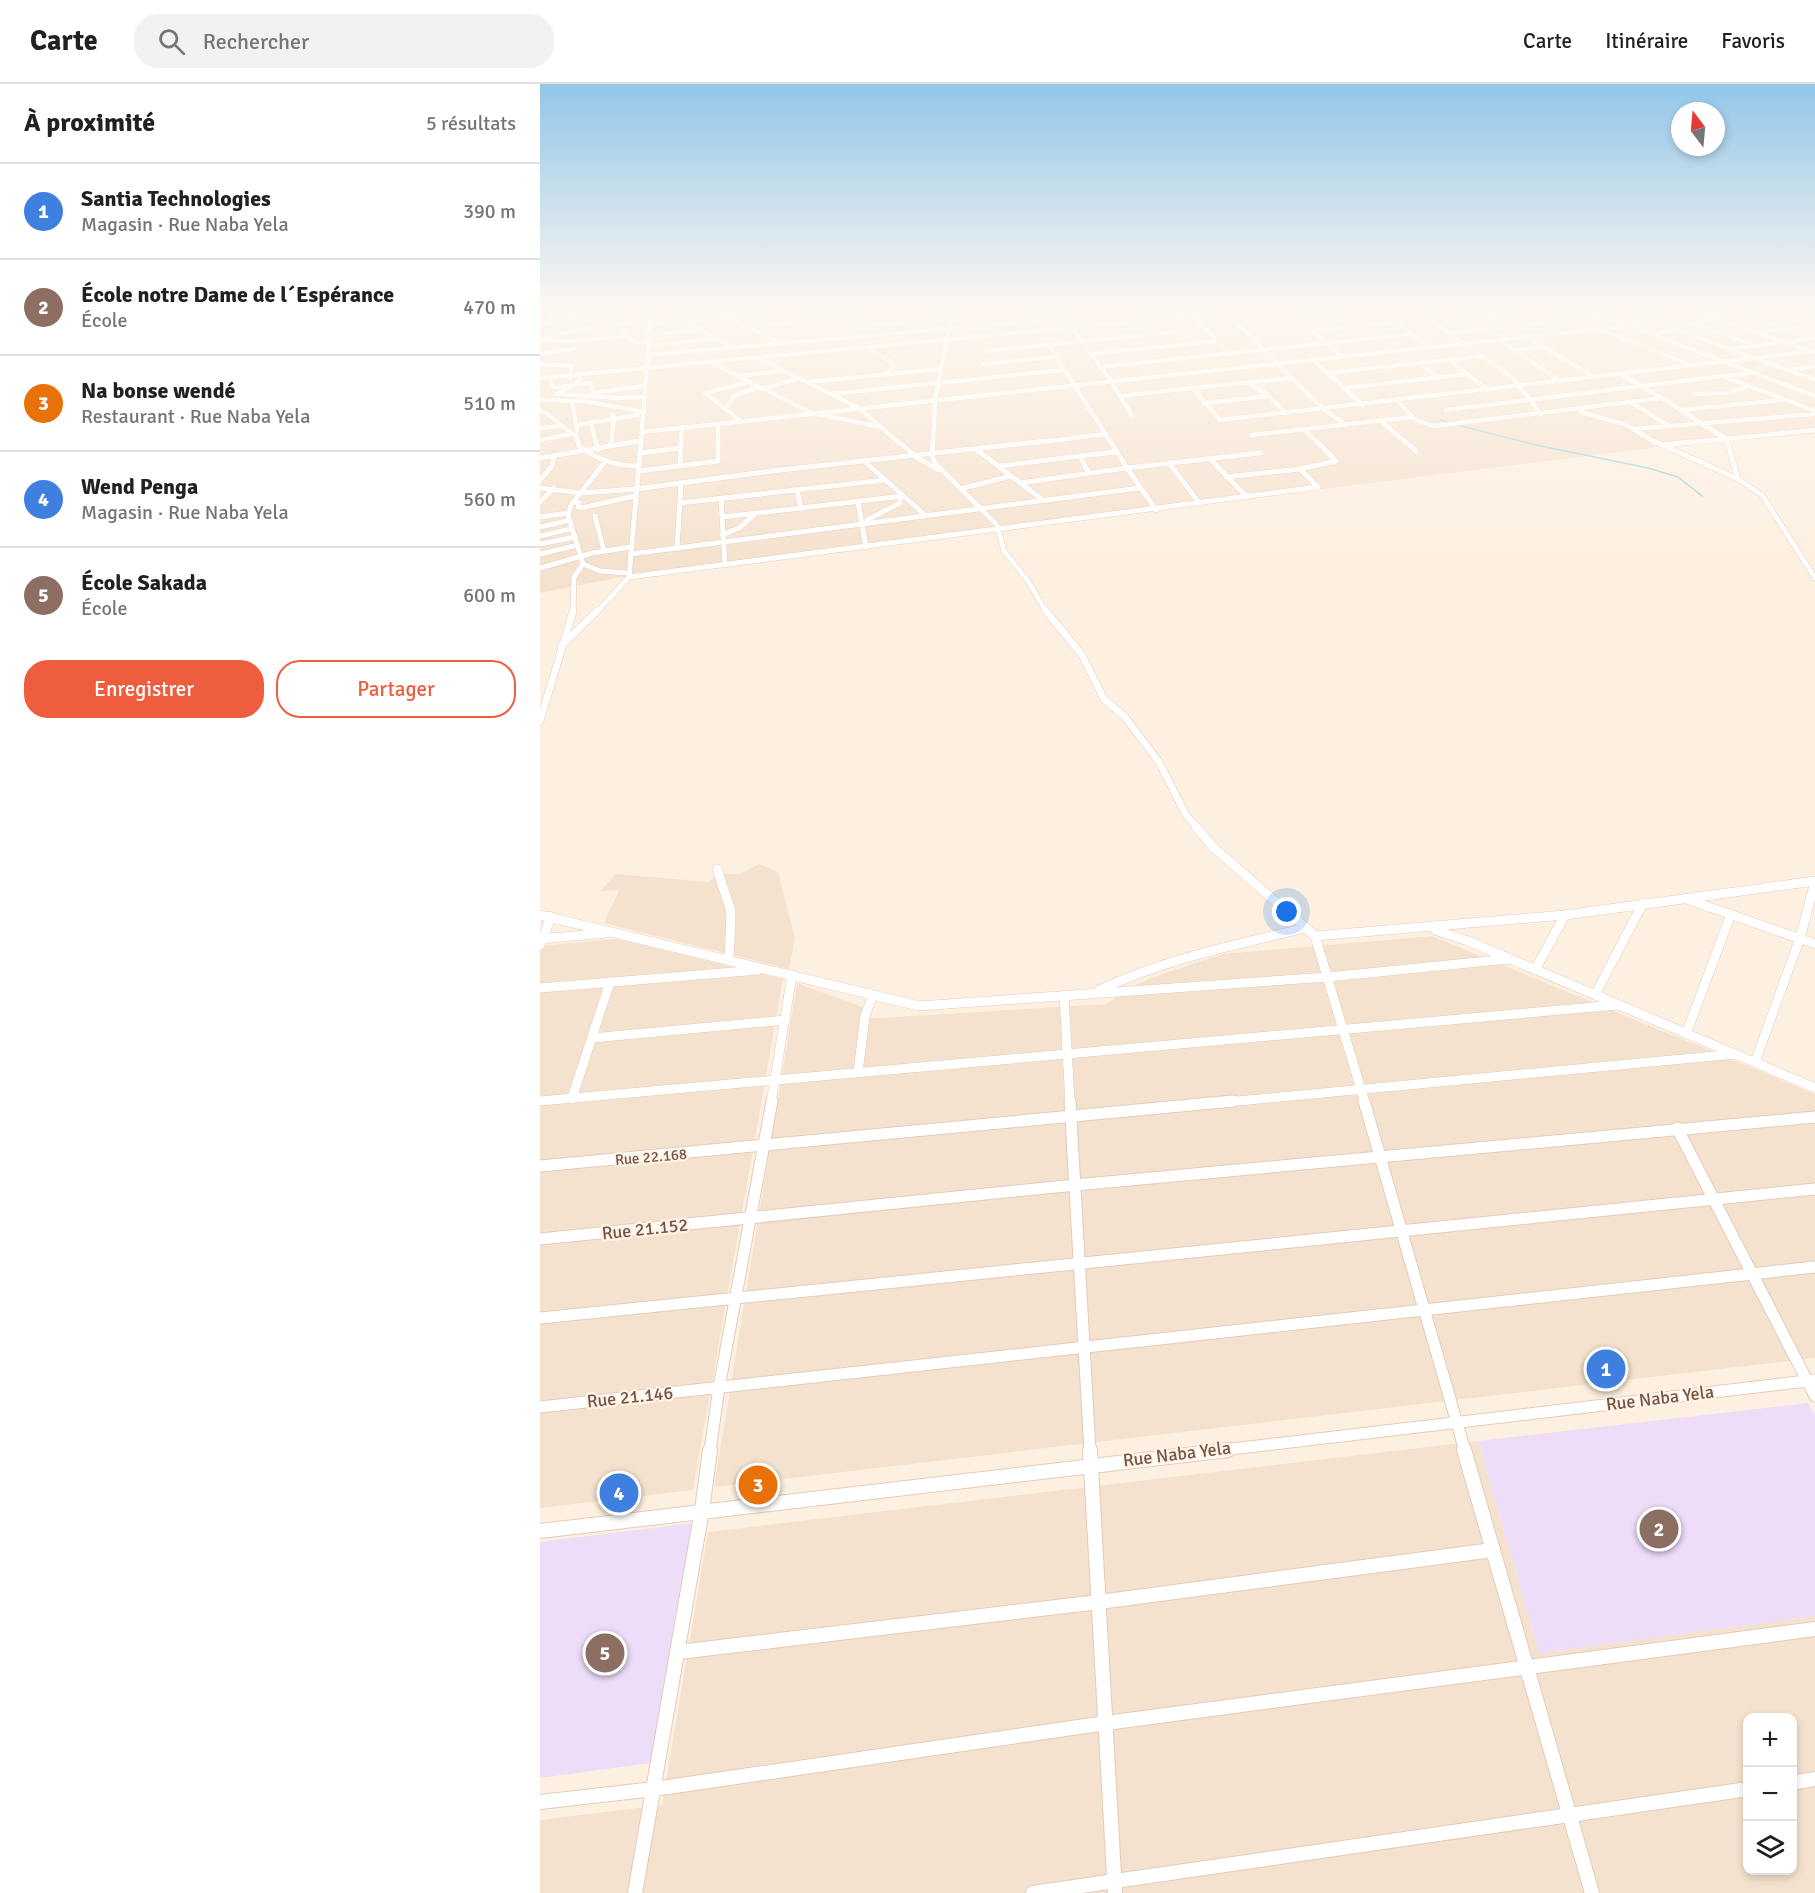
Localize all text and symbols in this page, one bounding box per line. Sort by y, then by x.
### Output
search box [134,14,554,68]
text: Carte [30,24,98,58]
icon: search [155,25,188,58]
text: Rechercher [203,28,309,55]
text: Carte [1523,28,1572,54]
text: Itinéraire [1605,28,1688,54]
text: Favoris [1721,28,1785,54]
north arrow [1671,102,1725,156]
text: À proximité [24,107,155,139]
text: 5 résultats [426,111,516,136]
text: Santia Technologies [81,185,271,212]
text: 1 [38,199,49,224]
text: 390 m [463,199,516,224]
text: Magasin · Rue Naba Yela [81,212,289,237]
text: École notre Dame de l´Espérance [81,281,394,308]
text: 2 [38,295,49,320]
text: 470 m [463,295,516,320]
text: École [81,308,128,333]
text: Na bonse wendé [81,377,235,404]
text: 3 [38,391,49,416]
text: 510 m [463,391,516,416]
text: Restaurant · Rue Naba Yela [81,404,310,429]
text: Wend Penga [81,473,198,500]
text: 4 [38,487,49,512]
text: 560 m [463,487,516,512]
text: Magasin · Rue Naba Yela [81,500,289,525]
text: École Sakada [81,569,207,596]
text: 5 [38,583,49,608]
text: 600 m [463,583,516,608]
text: École [81,596,128,621]
button: Enregistrer [24,660,264,718]
button: Partager [276,660,516,718]
your location [1272,897,1301,926]
street label: Rue 22.168 [614,1145,688,1169]
street label: Rue 21.152 [601,1214,689,1244]
pin: 1 [1586,1346,1626,1392]
street label: Rue Naba Yela [1605,1380,1715,1416]
street label: Rue 21.146 [586,1382,674,1412]
street label: Rue Naba Yela [1122,1436,1232,1472]
pin: 3 [738,1462,778,1508]
pin: 4 [600,1470,638,1516]
pin: 2 [1640,1506,1678,1552]
pin: 5 [586,1630,624,1676]
map controls [1743,1713,1797,1875]
button: + [1743,1713,1797,1767]
button: − [1743,1767,1797,1821]
button: layers [1743,1821,1797,1875]

